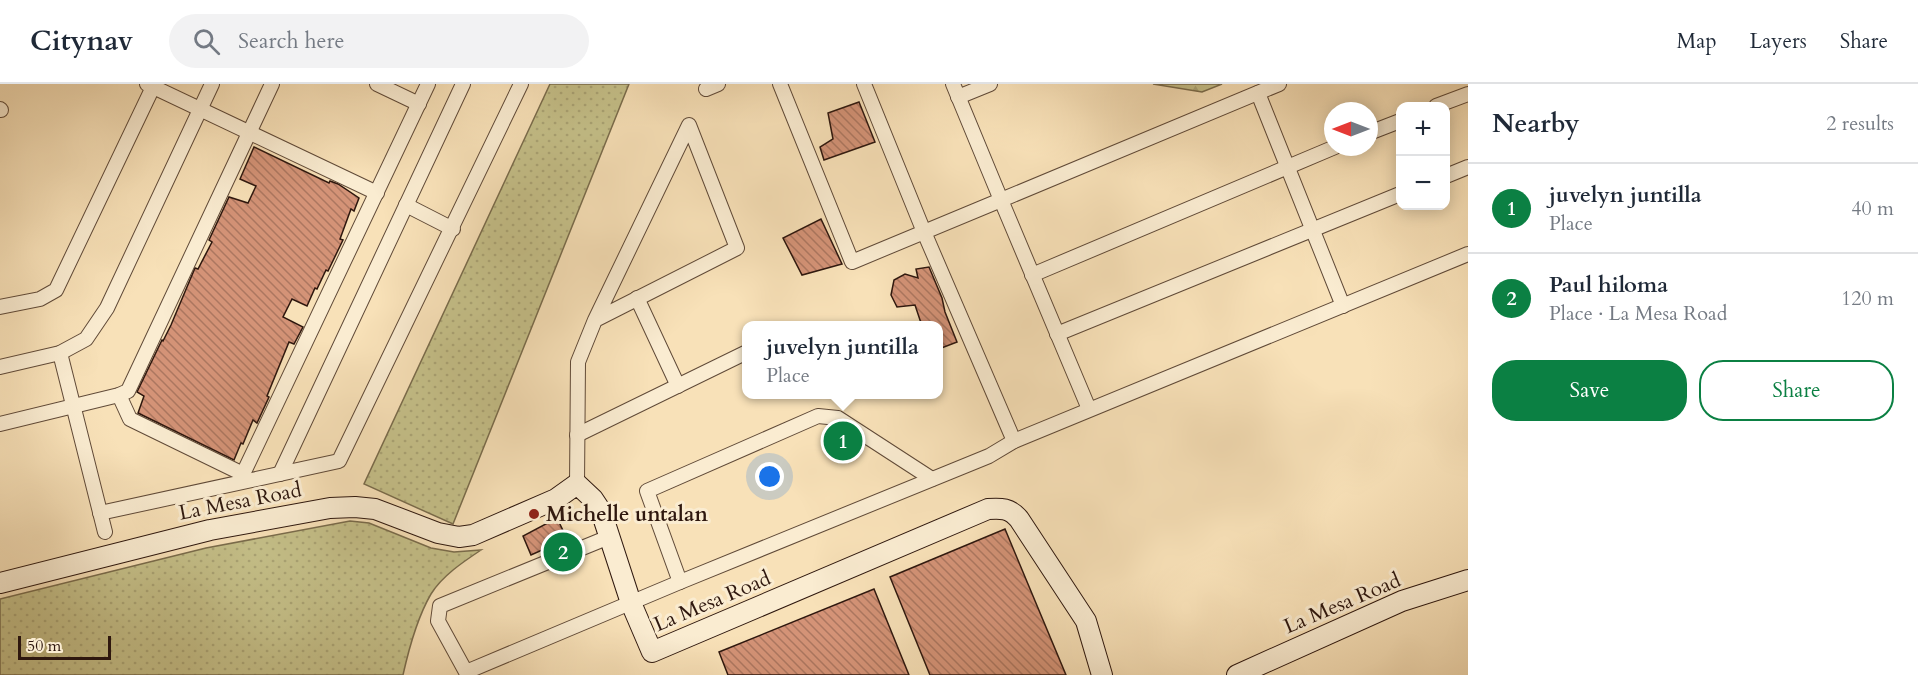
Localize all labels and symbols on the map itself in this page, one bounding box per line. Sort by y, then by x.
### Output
north arrow [1324,102,1378,156]
pin: 1 [824,418,862,464]
your location [755,462,784,491]
street label: La Mesa Road [176,475,304,528]
place label: Michelle untalan [546,500,708,529]
marker: Michelle untalan [527,507,541,521]
pin: 2 [544,530,582,574]
street label: La Mesa Road [649,564,775,639]
street label: La Mesa Road [1279,566,1405,641]
scale bar [18,633,111,660]

